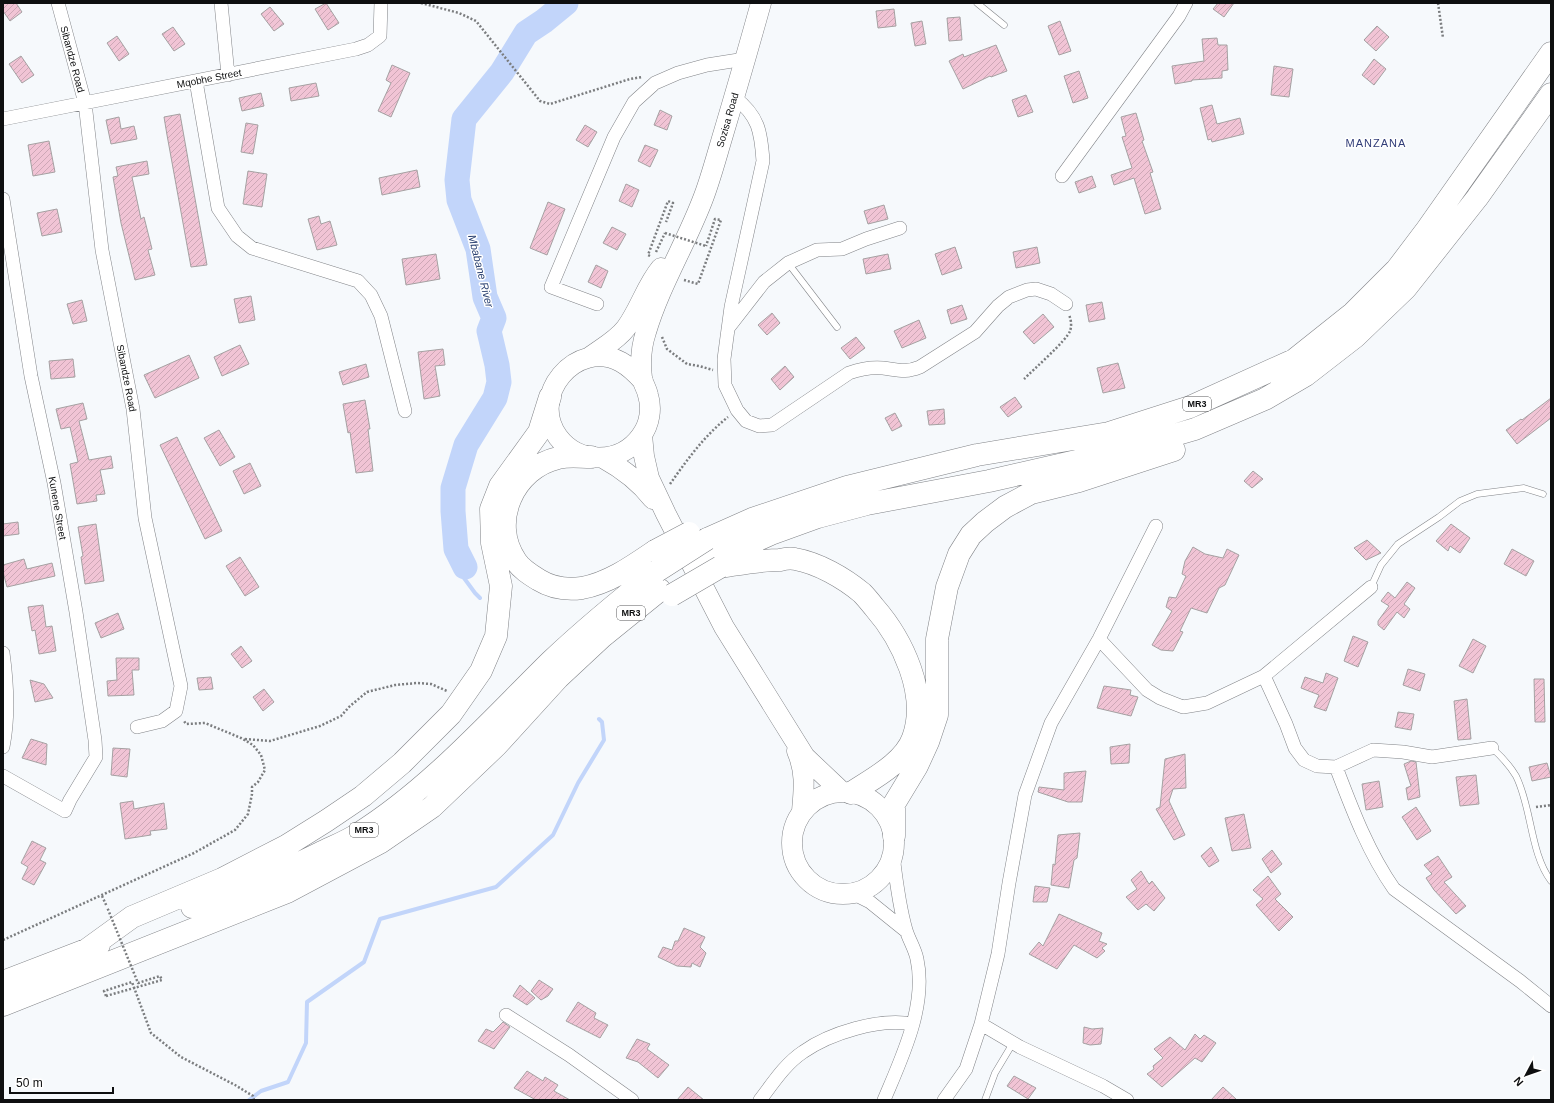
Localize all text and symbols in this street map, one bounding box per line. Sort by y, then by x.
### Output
street label: Sibandze Road [58,25,87,94]
street label: Mqobhe Street [176,67,243,90]
street label: Sozisa Road [714,91,741,149]
district label: MANZANA [1346,137,1406,149]
water label: Mbabane River [466,233,496,310]
street label: Sibandze Road [115,343,138,413]
road number: MR3 [1183,397,1211,411]
street label: Kunene Street [47,476,69,541]
road number: MR3 [617,606,645,620]
road number: MR3 [350,823,378,837]
north arrow [1506,1055,1546,1095]
scale bar [10,1069,113,1095]
text: N [1511,1075,1526,1088]
text: 50 m [16,1076,43,1090]

